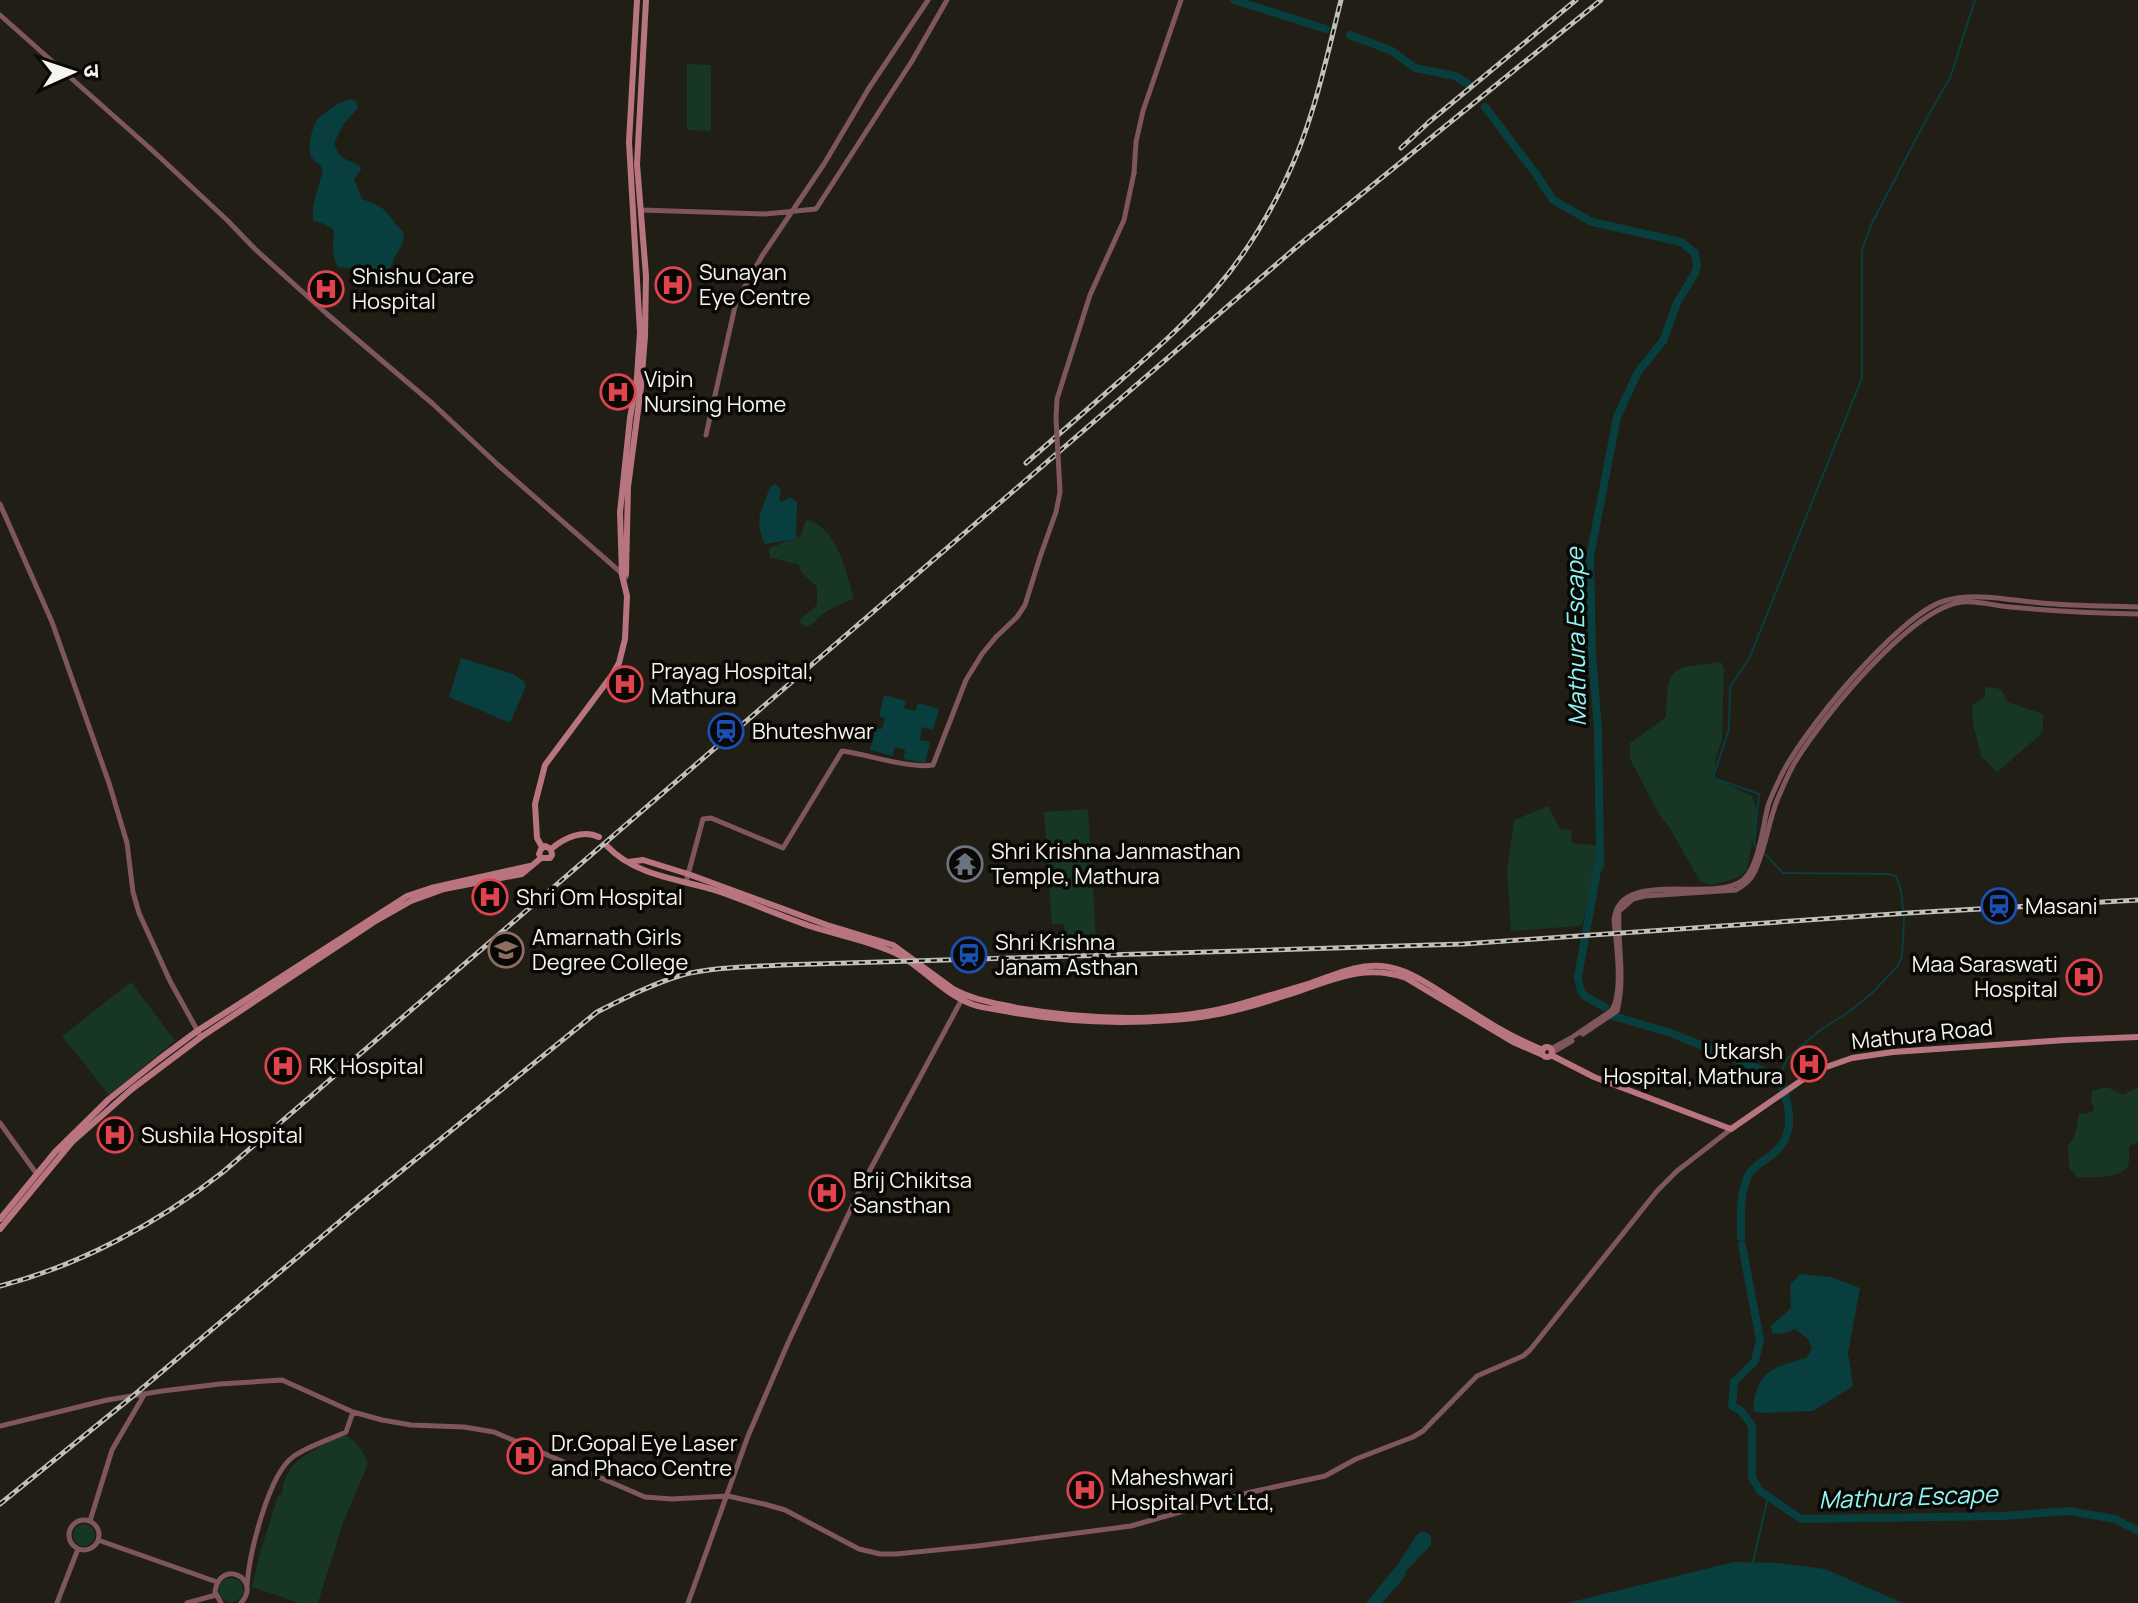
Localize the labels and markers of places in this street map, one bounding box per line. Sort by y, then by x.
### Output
place label: Sunayan Eye Centre [699,257,811,312]
place label: Shishu Care Hospital [352,261,475,316]
hospital icon: Sunayan Eye Centre [654,266,692,304]
hospital icon: Shishu Care Hospital [307,270,345,308]
place label: Vipin Nursing Home [644,364,786,419]
hospital icon: Vipin Nursing Home [599,373,637,411]
place label: Prayag Hospital, Mathura [651,656,814,711]
hospital icon: Prayag Hospital, Mathura [606,665,644,703]
station icon: Bhuteshwar [707,712,745,750]
place label: Bhuteshwar [752,716,874,746]
place label: Shri Krishna Janmasthan Temple, Mathura [991,836,1241,891]
temple icon: Shri Krishna Janmasthan Temple, Mathura [946,845,984,883]
hospital icon: Shri Om Hospital [471,878,509,916]
place label: Shri Om Hospital [516,882,683,912]
station icon: Masani [1980,887,2018,925]
place label: Masani [2025,891,2098,921]
place label: Amarnath Girls Degree College [532,922,688,977]
place label: Shri Krishna Janam Asthan [995,927,1138,982]
school or university icon: Amarnath Girls Degree College [487,931,525,969]
station icon: Shri Krishna Janam Asthan [950,936,988,974]
place label: Maa Saraswati Hospital [1912,949,2058,1004]
hospital icon: Maa Saraswati Hospital [2065,958,2103,996]
place label: Utkarsh Hospital, Mathura [1604,1036,1783,1091]
hospital icon: Utkarsh Hospital, Mathura [1790,1045,1828,1083]
hospital icon: RK Hospital [264,1047,302,1085]
place label: RK Hospital [309,1051,424,1081]
hospital icon: Sushila Hospital [96,1116,134,1154]
place label: Sushila Hospital [141,1120,303,1150]
place label: Brij Chikitsa Sansthan [853,1165,972,1220]
hospital icon: Brij Chikitsa Sansthan [808,1174,846,1212]
place label: Dr.Gopal Eye Laser and Phaco Centre [551,1428,738,1483]
hospital icon: Dr.Gopal Eye Laser and Phaco Centre [506,1437,544,1475]
place label: Maheshwari Hospital Pvt Ltd, [1111,1462,1275,1517]
hospital icon: Maheshwari Hospital Pvt Ltd, [1066,1471,1104,1509]

